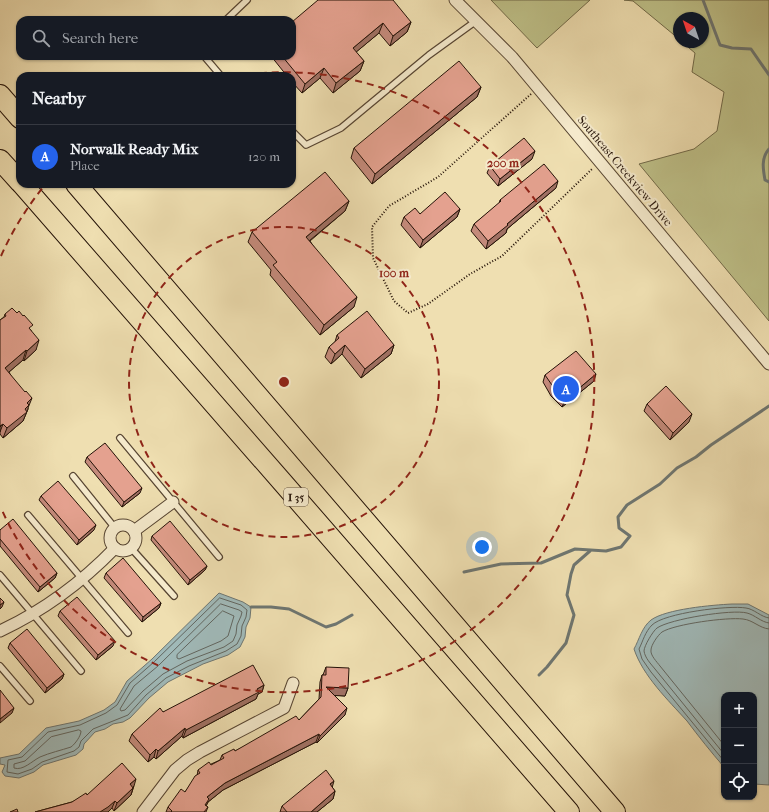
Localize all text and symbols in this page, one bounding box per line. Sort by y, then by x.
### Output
north arrow [673,12,709,48]
search box [16,16,296,60]
icon: search [30,27,52,49]
text: Search here [62,29,138,47]
text: Nearby [32,88,86,108]
street label: Southeast Creekview Drive [575,113,675,229]
text: Norwalk Ready Mix [70,140,198,158]
text: A [41,149,49,164]
text: 120 m [248,149,280,164]
text: 200 m [487,156,520,170]
text: Place [70,158,100,173]
text: 100 m [379,266,410,280]
pin: A [553,374,579,404]
centre of rings [277,375,291,389]
road number: I 35 [284,488,308,506]
your location [472,537,492,557]
map controls [721,692,757,800]
button: + [721,692,757,728]
button: − [721,728,757,764]
button: locate [721,764,757,800]

